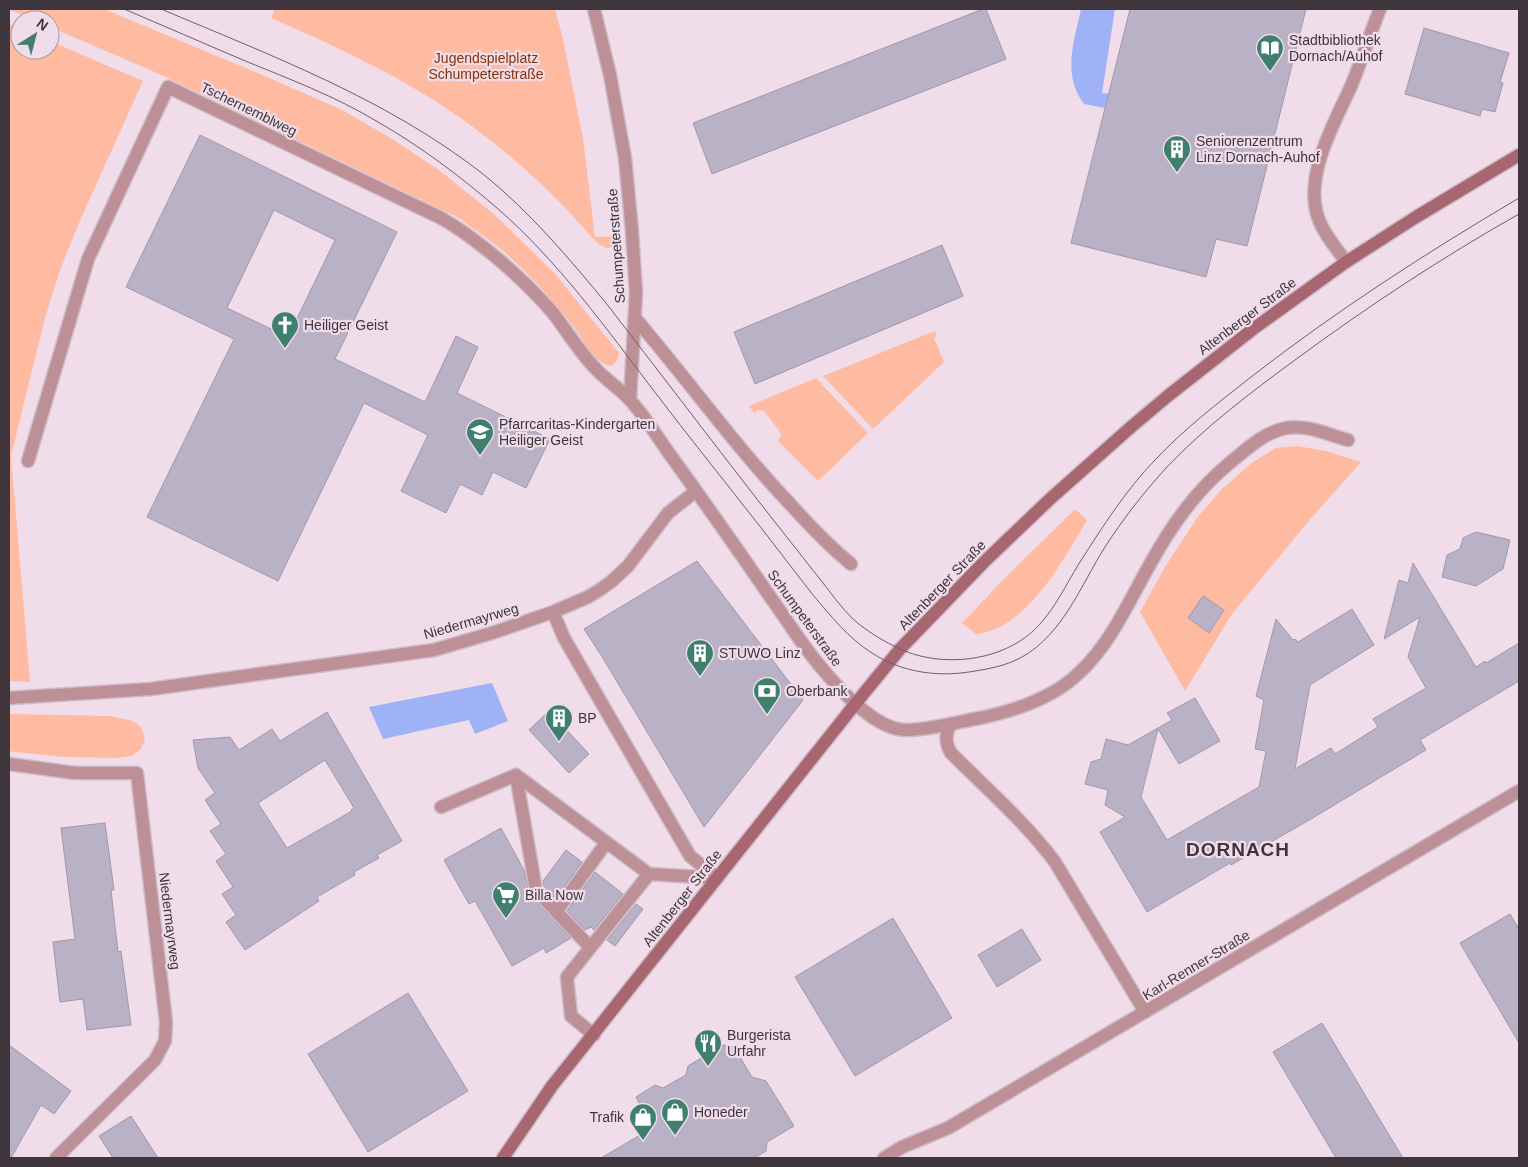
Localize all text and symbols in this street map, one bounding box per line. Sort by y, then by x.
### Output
north arrow [10,10,60,60]
text: N [34,15,51,34]
place label: Stadtbibliothek Dornach/Auhof [1289,32,1383,64]
library icon: Stadtbibliothek Dornach/Auhof [1255,33,1285,72]
park label: Jugendspielplatz Schumpeterstraße [428,50,544,82]
street label: Tschernemblweg [198,79,300,139]
place label: Seniorenzentrum Linz Dornach-Auhof [1196,133,1320,165]
building icon: Seniorenzentrum Linz Dornach-Auhof [1162,134,1192,173]
street label: Schumpeterstraße [604,188,628,304]
street label: Altenberger Straße [1195,274,1299,358]
church icon: Heiliger Geist [270,310,300,349]
place label: Heiliger Geist [304,317,388,333]
place label: Pfarrcaritas-Kindergarten Heiliger Geist [499,416,655,448]
school or university icon: Pfarrcaritas-Kindergarten Heiliger Geist [465,417,495,456]
street label: Altenberger Straße [895,537,989,633]
street label: Schumpeterstraße [765,567,845,669]
street label: Niedermayrweg [422,600,520,642]
building icon: STUWO Linz [685,638,715,677]
place label: STUWO Linz [719,645,801,661]
bank icon: Oberbank [752,676,782,715]
place label: Oberbank [786,683,848,699]
building icon: BP [544,703,574,742]
place label: BP [578,710,597,726]
district label: DORNACH [1186,839,1290,860]
street label: Altenberger Straße [639,846,725,950]
street label: Niedermayrweg [156,871,184,971]
supermarket icon: Billa Now [491,880,521,919]
place label: Billa Now [525,887,584,903]
street label: Karl-Renner-Straße [1140,927,1253,1003]
place label: Burgerista Urfahr [727,1027,791,1059]
restaurant icon: Burgerista Urfahr [693,1028,723,1067]
shop icon: Honeder [660,1097,690,1136]
shop icon: Trafik [628,1102,658,1141]
place label: Honeder [694,1104,748,1120]
place label: Trafik [590,1109,625,1125]

